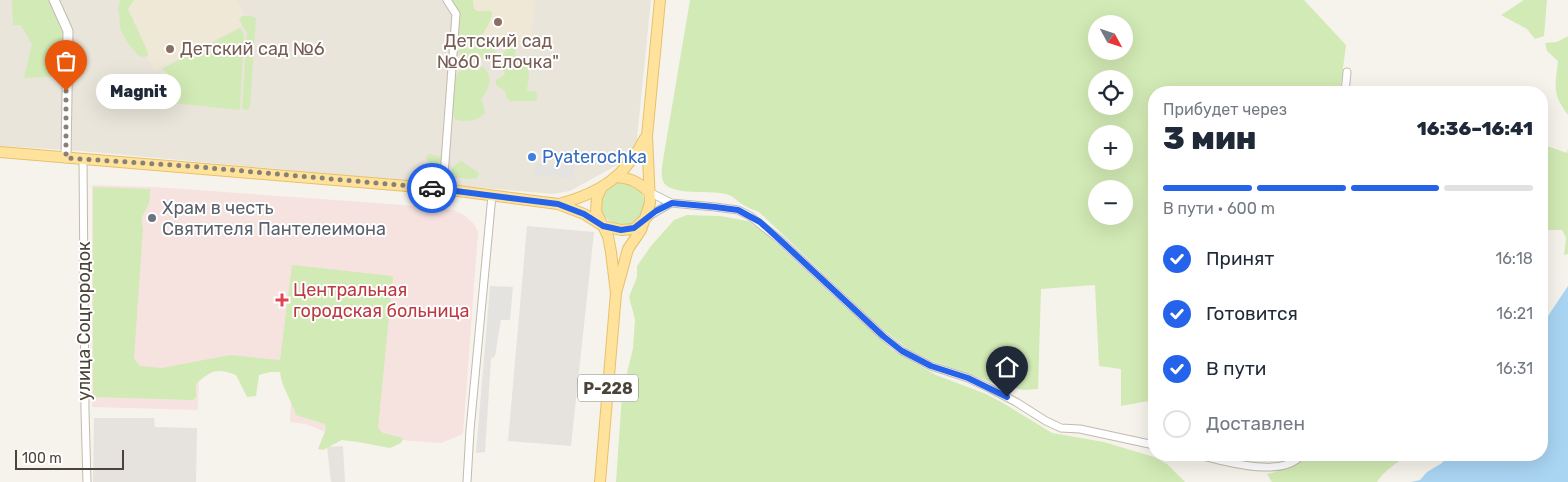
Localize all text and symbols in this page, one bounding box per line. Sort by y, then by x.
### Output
north arrow [1088,15,1132,60]
map controls [1088,15,1133,225]
marker: Детский сад №60 "Елочка" [492,16,504,28]
place label: Детский сад №60 "Елочка" [437,30,559,73]
place label: Детский сад №6 [180,38,325,60]
pin [45,40,87,91]
marker: Детский сад №6 [164,43,176,55]
icon: bag [52,47,80,75]
button: locate [1088,70,1133,115]
callout: Magnit [96,74,181,108]
text: Magnit [110,82,167,101]
text: Прибудет через [1163,100,1287,119]
text: 16:36–16:41 [1417,117,1533,140]
text: 3 мин [1163,119,1257,157]
button: + [1088,125,1133,170]
place label: Pyaterochka [542,146,647,168]
marker: Pyaterochka [526,151,538,163]
courier [407,163,457,213]
icon: car [418,174,446,202]
button: − [1088,180,1133,225]
place label: Храм в честь Святителя Пантелеимона [162,197,386,240]
text: В пути · 600 m [1163,199,1275,218]
marker: Храм в честь Святителя Пантелеимона [146,212,158,224]
street label: улица Соцгородок [73,241,95,401]
icon: check [1163,245,1191,273]
text: Принят [1206,247,1274,270]
text: 16:18 [1495,249,1533,268]
place label: Центральная городская больница [293,279,470,322]
marker: Центральная городская больница [275,293,289,307]
icon: check [1163,300,1191,328]
text: Готовится [1206,302,1298,325]
text: 16:21 [1496,304,1533,323]
pin [986,346,1028,397]
icon: home [993,353,1021,381]
icon: check [1163,355,1191,383]
text: В пути [1206,357,1266,380]
text: 16:31 [1496,359,1533,378]
road number: Р-228 [578,374,638,402]
text: Доставлен [1206,412,1305,435]
scale bar [15,447,124,470]
text: 100 m [22,450,62,467]

